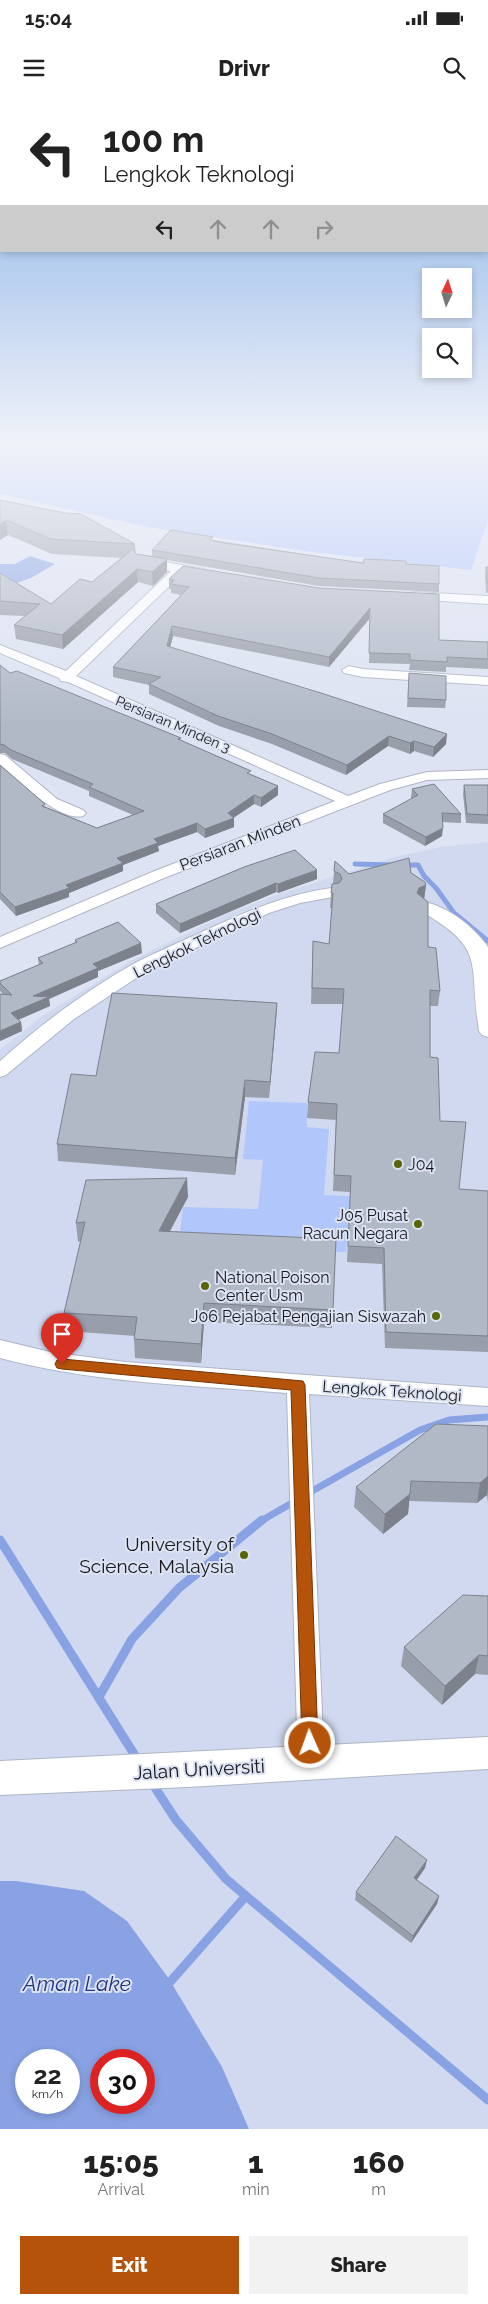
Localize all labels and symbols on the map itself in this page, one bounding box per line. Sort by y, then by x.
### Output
north arrow [422,268,472,318]
street label: Persiaran Minden 3 [113,693,233,755]
street label: Persiaran Minden [177,811,303,875]
street label: Lengkok Teknologi [130,904,264,982]
place label: J04 [408,1155,434,1174]
marker: J04 [392,1158,404,1170]
place label: J05 Pusat Racun Negara [303,1206,409,1243]
marker: J05 Pusat Racun Negara [412,1218,424,1230]
place label: National Poison Center Usm [215,1268,330,1305]
marker: National Poison Center Usm [199,1280,211,1292]
place label: J06 Pejabat Pengajian Siswazah [191,1307,426,1326]
marker: J06 Pejabat Pengajian Siswazah [430,1310,442,1322]
pin [41,1313,83,1364]
street label: Lengkok Teknologi [322,1377,462,1405]
place label: University of Science, Malaysia [79,1533,235,1577]
marker: University of Science, Malaysia [238,1549,250,1561]
position arrow [283,1716,335,1768]
street label: Jalan Universiti [133,1755,265,1783]
water label: Aman Lake [22,1971,131,1996]
speed limit sign: 30 [90,2049,155,2114]

